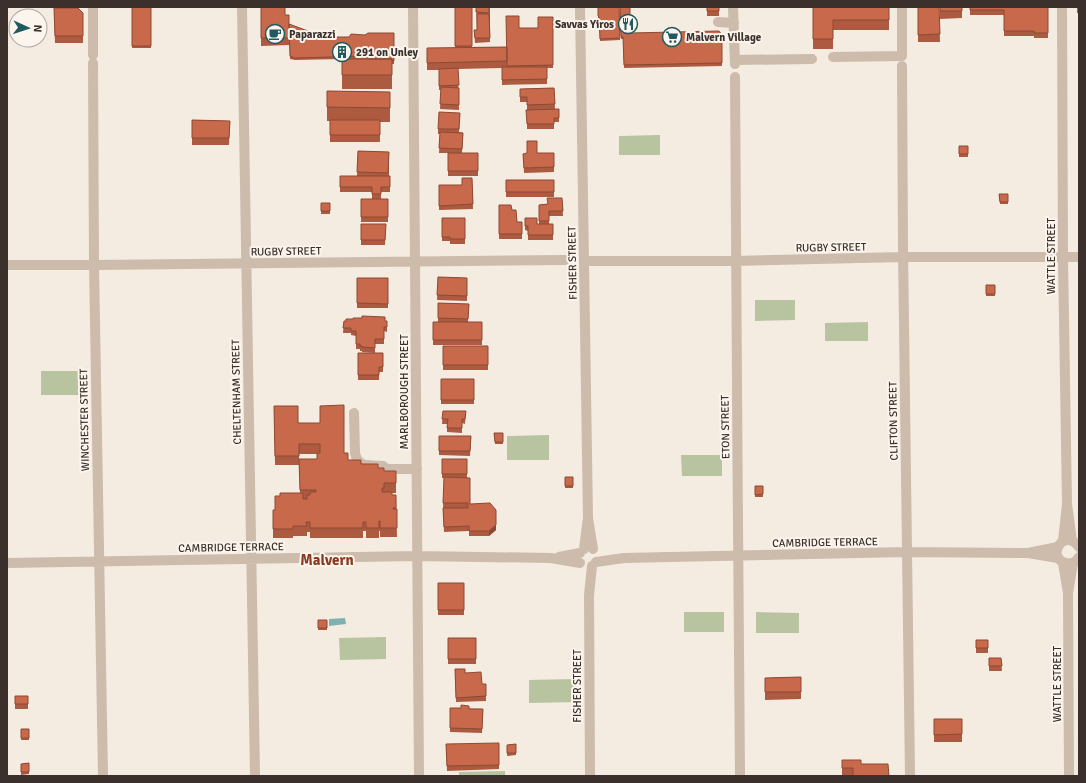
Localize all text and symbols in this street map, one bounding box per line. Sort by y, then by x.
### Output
north arrow [8,8,48,48]
restaurant icon: Savvas Yiros [617,13,639,35]
place label: Savvas Yiros [555,18,614,31]
cafe icon: Paparazzi [264,23,286,45]
text: N [31,24,44,33]
supermarket icon: Malvern Village [661,26,683,48]
place label: Paparazzi [289,28,336,41]
place label: Malvern Village [686,31,762,44]
building icon: 291 on Unley [331,41,353,63]
place label: 291 on Unley [356,46,419,59]
street label: WATTLE STREET [1045,217,1058,294]
street label: FISHER STREET [565,226,580,300]
street label: RUGBY STREET [795,240,867,255]
street label: RUGBY STREET [250,244,322,259]
street label: MARLBOROUGH STREET [398,334,411,450]
street label: CHELTENHAM STREET [229,339,244,445]
street label: WINCHESTER STREET [77,368,92,471]
street label: CLIFTON STREET [886,381,901,461]
street label: ETON STREET [718,394,733,459]
street label: CAMBRIDGE TERRACE [772,535,878,550]
street label: CAMBRIDGE TERRACE [178,540,284,555]
district label: Malvern [300,551,354,569]
street label: WATTLE STREET [1051,645,1064,722]
street label: FISHER STREET [571,649,584,723]

